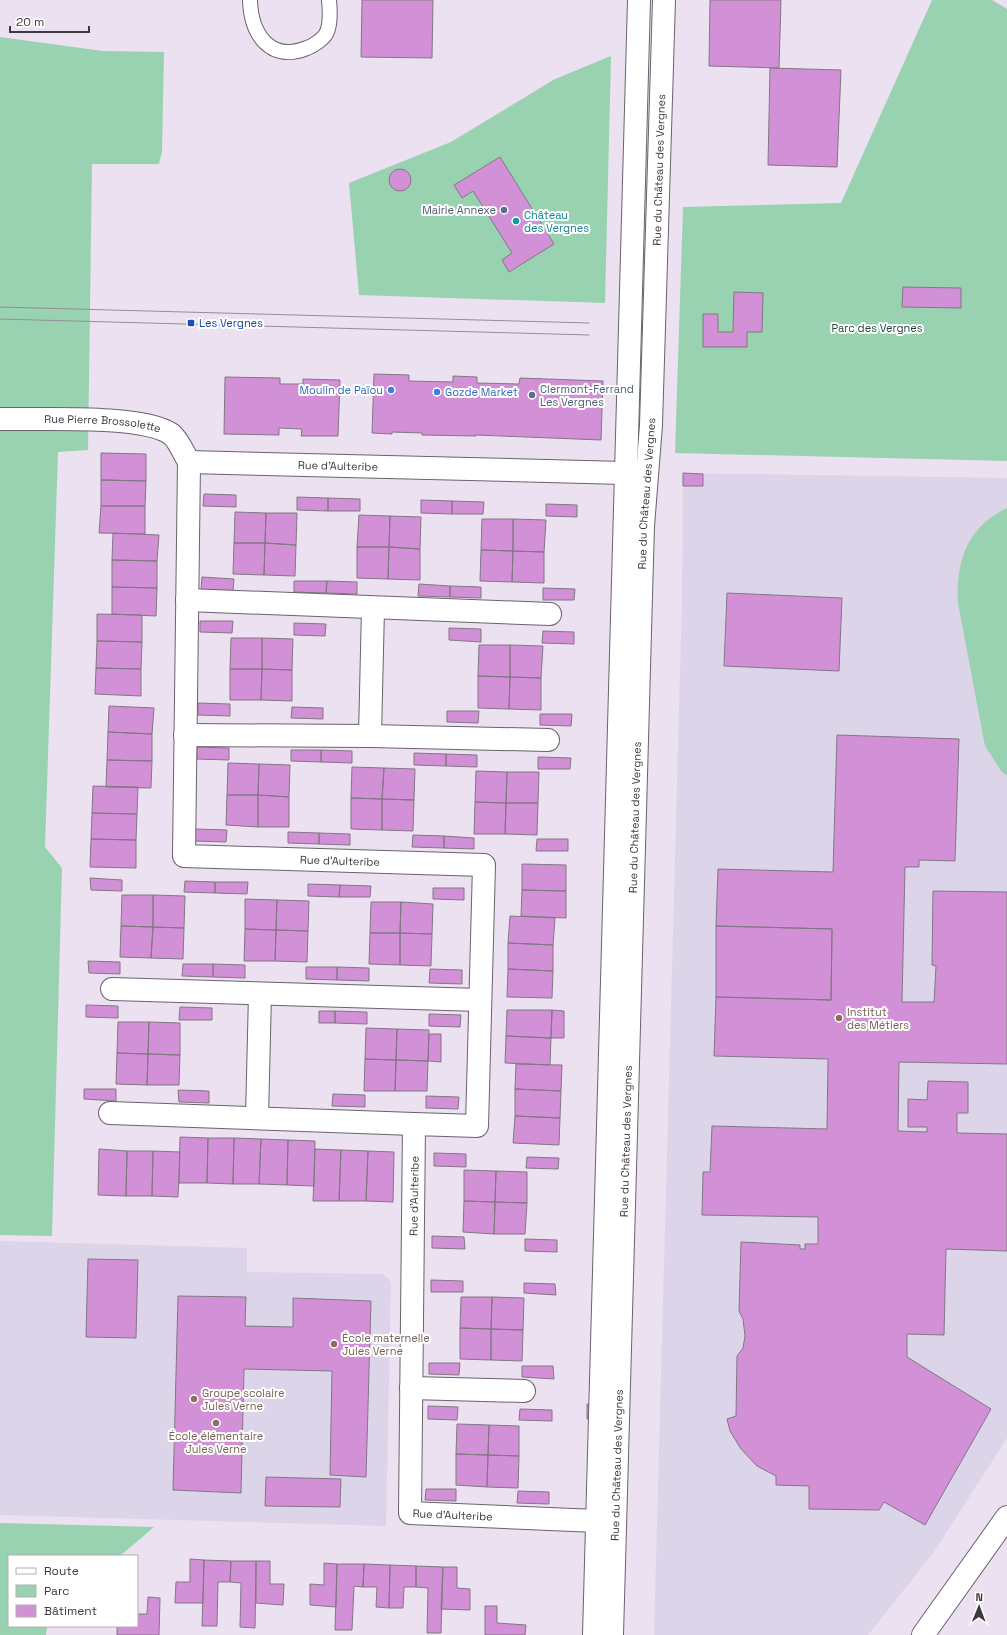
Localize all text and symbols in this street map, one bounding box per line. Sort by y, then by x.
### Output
scale bar [10,8,89,34]
text: 20 m [16,14,44,30]
street label: Rue du Château des Vergnes [649,94,668,246]
place label: Mairie Annexe [422,203,496,217]
marker: Mairie Annexe [499,205,509,215]
place label: Château des Vergnes [524,208,589,235]
marker: Château des Vergnes [511,216,521,226]
place label: Les Vergnes [199,316,263,330]
marker: Les Vergnes [186,318,196,328]
park label: Parc des Vergnes [831,321,923,335]
place label: Clermont-Ferrand Les Vergnes [540,382,634,409]
place label: Moulin de Païou [300,383,383,397]
marker: Moulin de Païou [386,385,396,395]
place label: Gozde Market [445,385,518,399]
marker: Gozde Market [432,387,442,397]
marker: Clermont-Ferrand Les Vergnes [527,390,537,400]
street label: Rue Pierre Brossolette [44,412,163,436]
street label: Rue du Château des Vergnes [635,417,658,569]
street label: Rue d'Aulteribe [298,458,378,474]
street label: Rue du Château des Vergnes [626,741,644,893]
street label: Rue d'Aulteribe [300,852,380,869]
place label: Institut des Métiers [847,1005,909,1032]
marker: Institut des Métiers [834,1013,844,1023]
street label: Rue du Château des Vergnes [617,1065,635,1217]
street label: Rue d'Aulteribe [406,1156,422,1236]
place label: École maternelle Jules Verne [342,1331,430,1358]
marker: École maternelle Jules Verne [329,1339,339,1349]
place label: Groupe scolaire Jules Verne [202,1386,285,1413]
street label: Rue du Château des Vergnes [608,1389,626,1541]
marker: Groupe scolaire Jules Verne [189,1394,199,1404]
marker: École élémentaire Jules Verne [211,1418,221,1428]
place label: École élémentaire Jules Verne [169,1429,263,1456]
street label: Rue d'Aulteribe [412,1506,493,1524]
legend [8,1555,138,1627]
text: Route [44,1563,79,1579]
text: Parc [44,1583,69,1599]
north arrow [959,1587,999,1627]
text: N [975,1590,983,1604]
text: Bâtiment [44,1603,97,1619]

